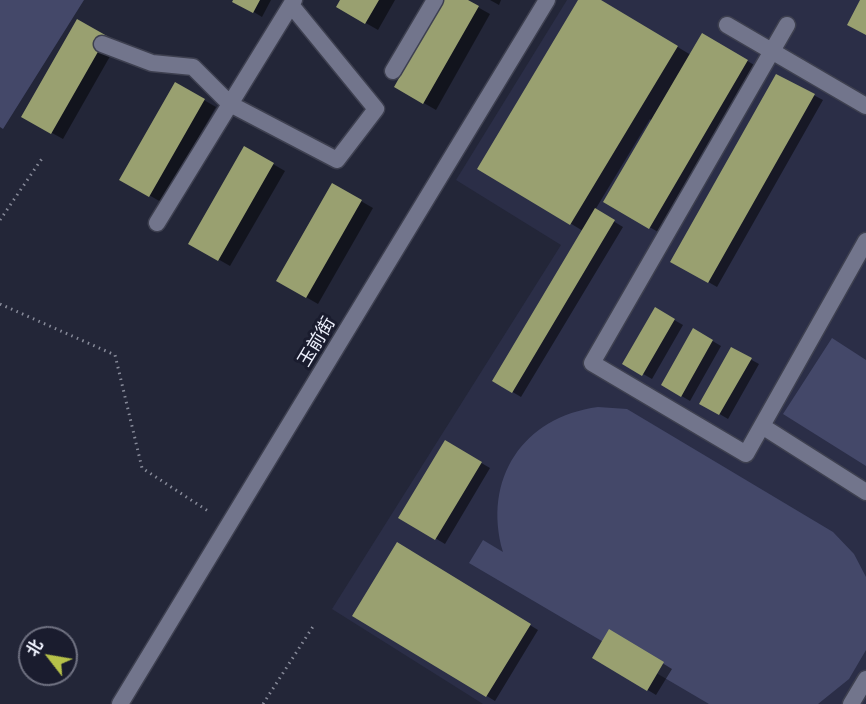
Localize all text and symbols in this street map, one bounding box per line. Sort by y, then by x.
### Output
street label: 玉前街 [294,313,340,371]
north arrow [18,626,78,686]
text: 北 [22,636,47,660]

